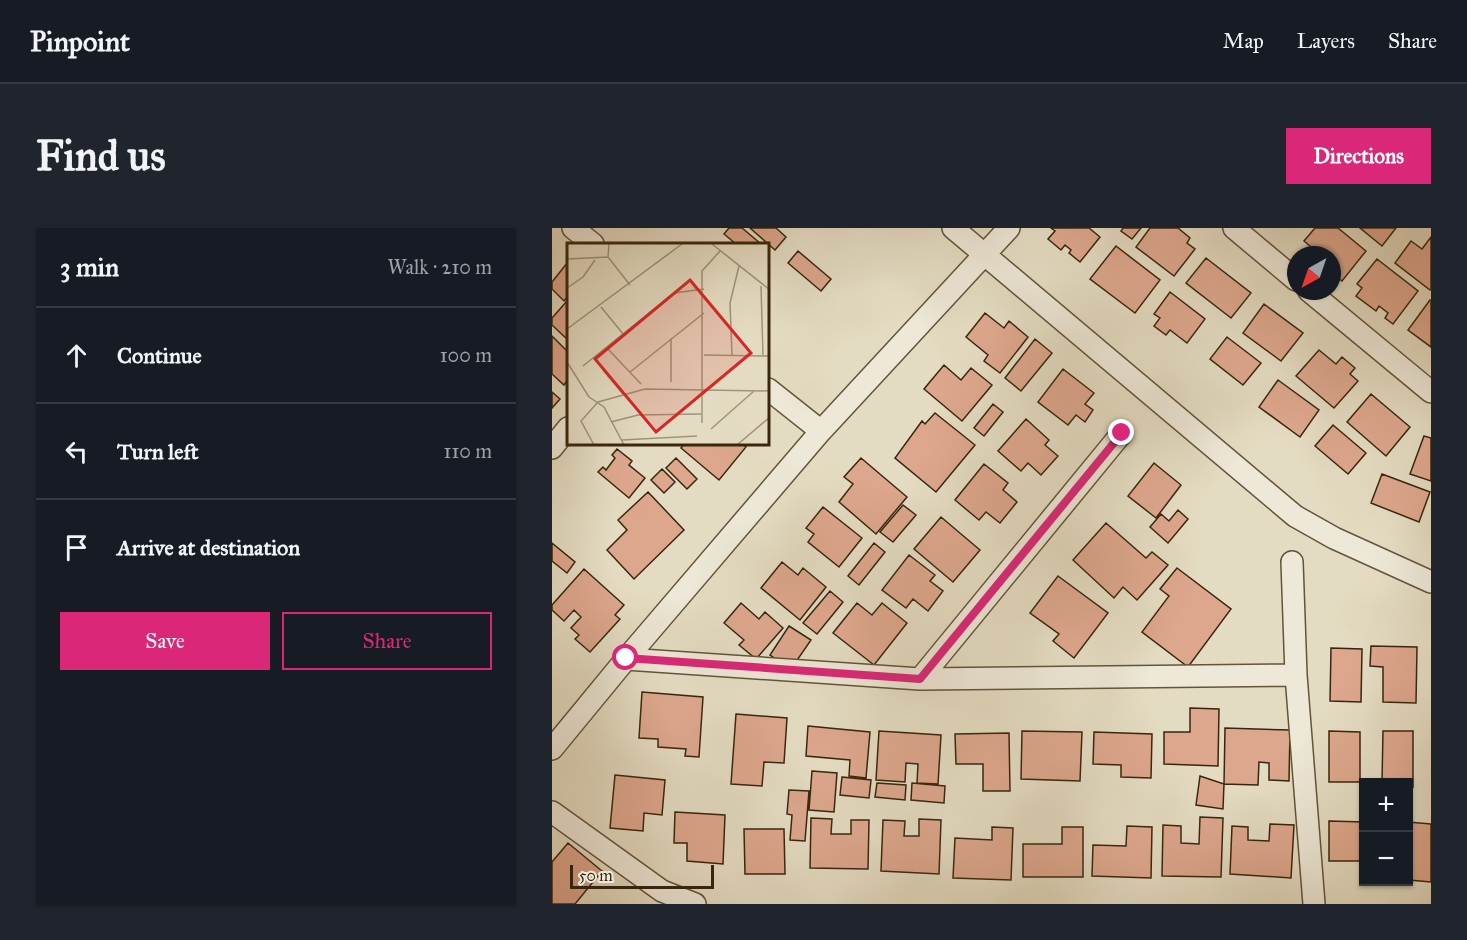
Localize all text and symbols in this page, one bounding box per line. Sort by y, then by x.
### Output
text: Pinpoint [30,24,130,59]
text: Map [1223,28,1264,54]
text: Layers [1297,28,1355,54]
text: Share [1388,28,1437,54]
button: Directions [1286,128,1431,184]
text: Find us [36,130,166,182]
inset map [567,243,770,446]
north arrow [1287,246,1341,300]
text: 3 min [60,251,119,283]
text: Walk · 210 m [387,255,492,279]
icon: ahead [60,339,93,372]
text: Continue [117,342,202,369]
text: 100 m [440,343,492,367]
route end [1108,419,1134,445]
icon: left [60,435,93,468]
text: Turn left [117,438,199,465]
text: 110 m [444,439,492,463]
icon: arrive [60,531,93,564]
text: Arrive at destination [117,534,300,561]
button: Save [60,612,270,670]
button: Share [282,612,492,670]
route start [612,644,638,670]
map controls [1359,778,1413,886]
button: + [1359,778,1413,832]
button: − [1359,832,1413,886]
scale bar [570,862,714,890]
text: 50 m [579,866,613,885]

